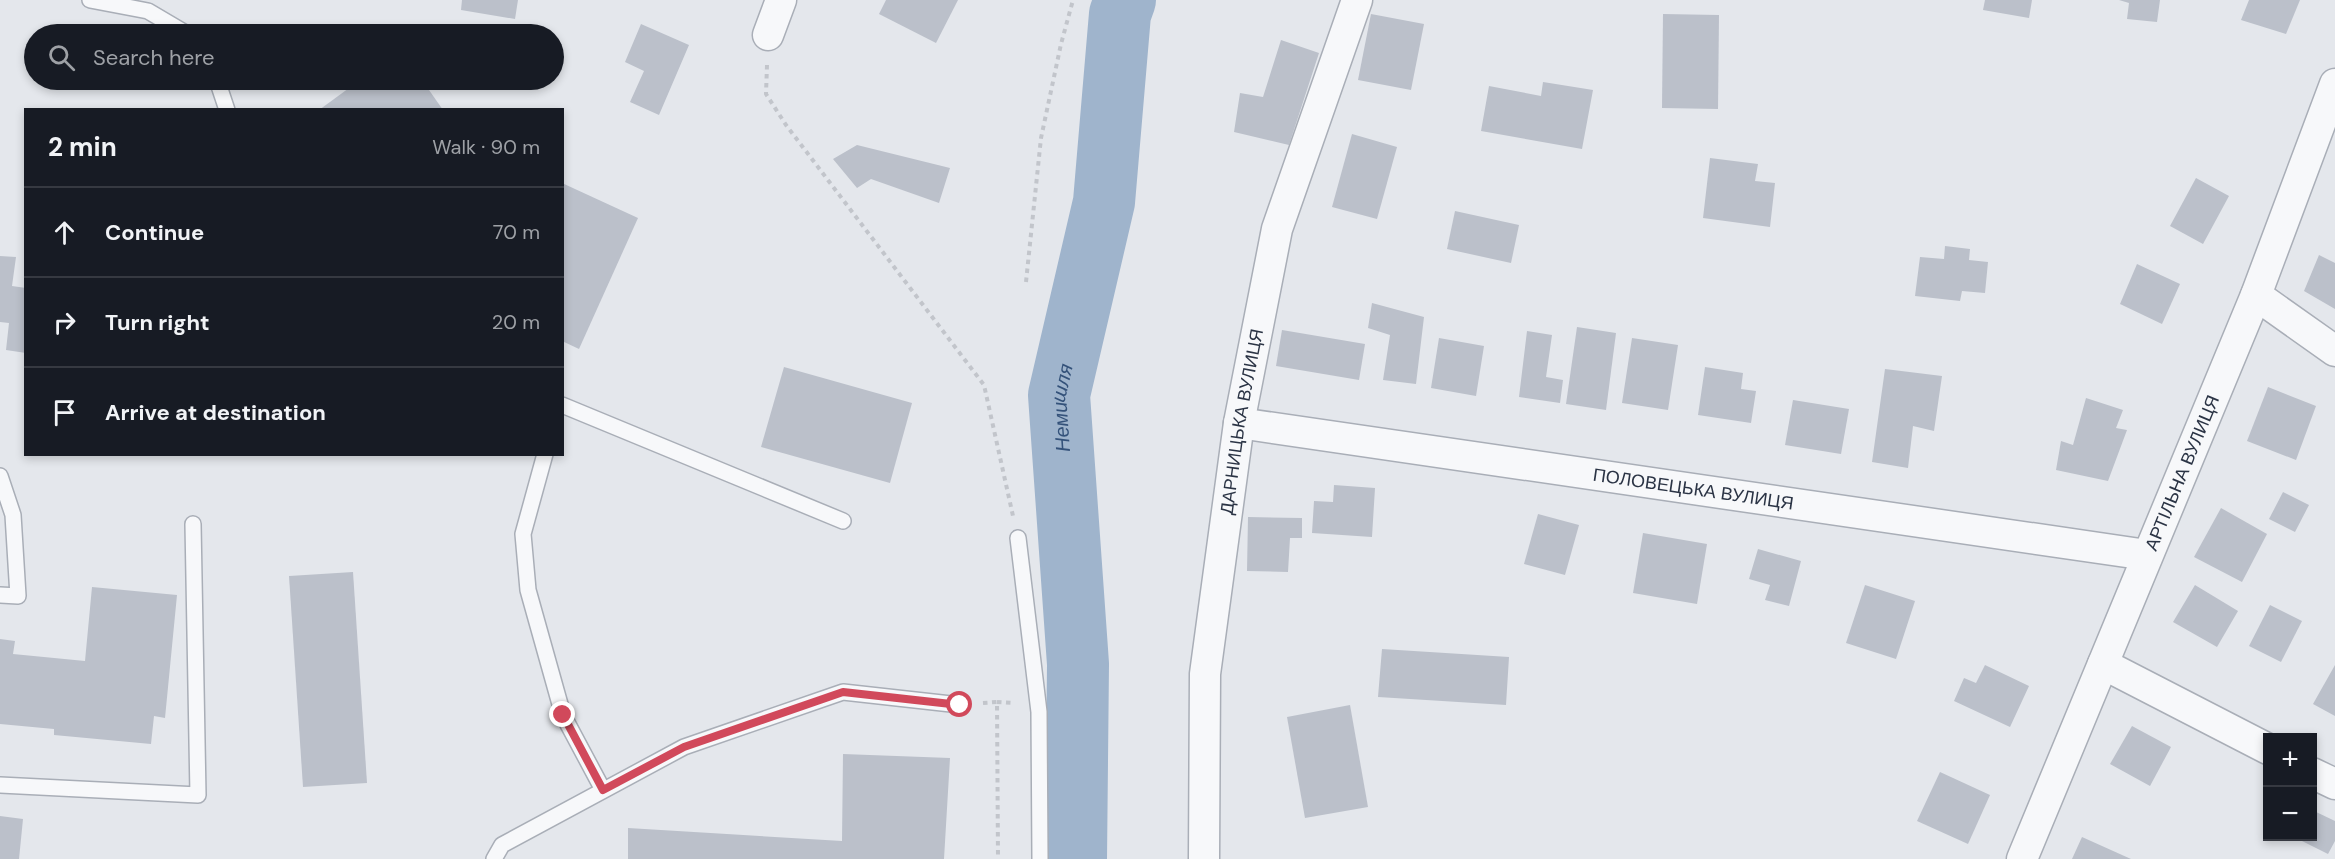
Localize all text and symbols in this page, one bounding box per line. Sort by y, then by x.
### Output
search box [24,24,564,90]
icon: search [45,41,78,74]
text: Search here [93,43,214,72]
text: 2 min [48,130,117,164]
text: Walk · 90 m [432,134,540,160]
icon: ahead [48,216,81,249]
text: Continue [105,218,204,247]
text: 70 m [493,219,540,245]
icon: right [48,306,81,339]
text: Turn right [105,308,210,337]
text: 20 m [492,309,540,335]
street label: ДАРНИЦЬКА ВУЛИЦЯ [1215,327,1269,516]
water label: Немишля [1045,361,1079,453]
street label: АРТІЛЬНА ВУЛИЦЯ [2139,392,2225,554]
icon: arrive [48,396,81,429]
text: Arrive at destination [105,398,326,427]
street label: ПОЛОВЕЦЬКА ВУЛИЦЯ [1591,463,1795,515]
route start [946,691,972,717]
route end [549,701,575,727]
map controls [2263,733,2317,841]
button: + [2263,733,2317,787]
button: − [2263,787,2317,841]

